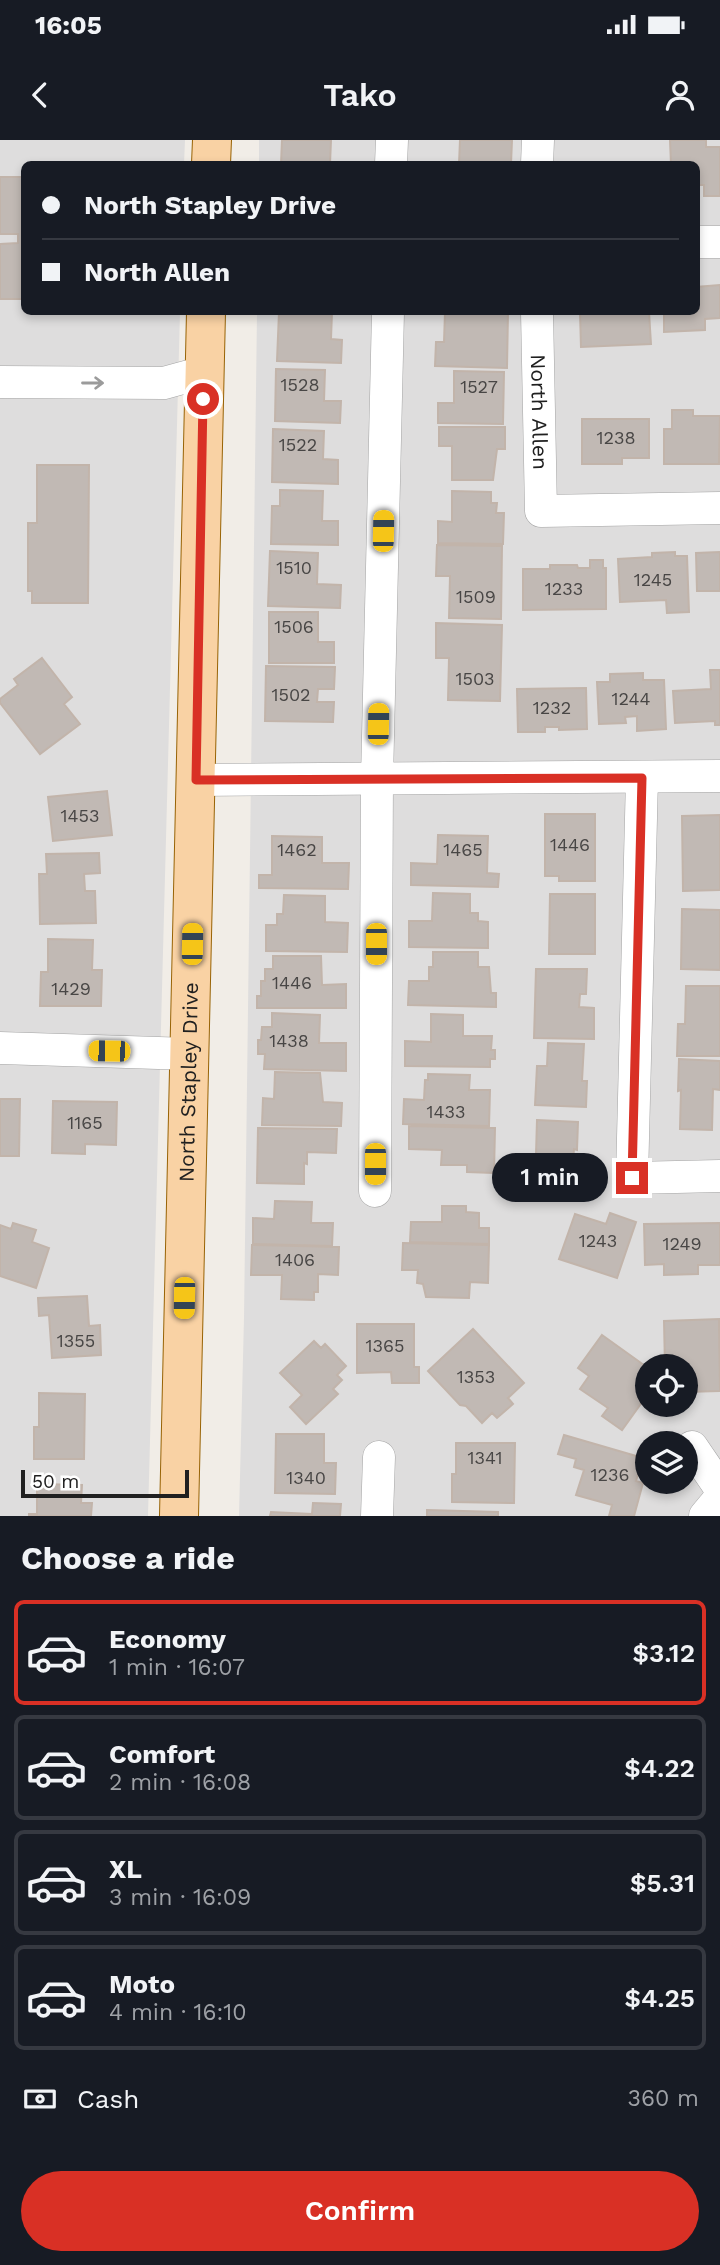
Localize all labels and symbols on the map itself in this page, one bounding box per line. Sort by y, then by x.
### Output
street label: North Allen [526,354,553,470]
house number: 1528 [280,374,320,395]
one-way arrow [81,376,104,390]
house number: 1527 [460,376,498,397]
route start [187,383,219,415]
house number: 1238 [596,427,636,448]
house number: 1522 [279,434,317,455]
car [373,510,394,552]
house number: 1510 [276,557,312,578]
house number: 1245 [634,569,672,590]
house number: 1233 [545,578,583,599]
house number: 1509 [456,586,496,607]
house number: 1506 [274,616,314,637]
house number: 1503 [456,668,494,689]
house number: 1502 [271,684,311,705]
house number: 1244 [612,688,650,709]
house number: 1232 [533,697,571,718]
car [368,703,389,745]
house number: 1453 [61,805,100,826]
house number: 1446 [550,834,590,855]
house number: 1462 [277,839,317,860]
house number: 1465 [443,839,483,860]
car [182,923,203,965]
car [366,923,387,965]
house number: 1446 [272,972,312,993]
house number: 1429 [51,978,91,999]
street label: North Stapley Drive [173,982,203,1182]
house number: 1438 [269,1030,309,1051]
car [88,1040,131,1062]
house number: 1433 [426,1101,466,1122]
house number: 1165 [67,1112,103,1133]
car [365,1143,386,1185]
callout: 1 min [492,1154,608,1202]
route end [616,1162,648,1194]
house number: 1243 [579,1230,617,1251]
house number: 1249 [662,1233,702,1254]
house number: 1406 [275,1249,315,1270]
car [174,1277,195,1319]
house number: 1355 [57,1330,95,1351]
house number: 1365 [366,1335,404,1356]
house number: 1353 [457,1366,495,1387]
house number: 1341 [467,1447,503,1468]
house number: 1236 [591,1464,629,1485]
scale bar [21,1467,189,1499]
house number: 1340 [286,1467,326,1488]

